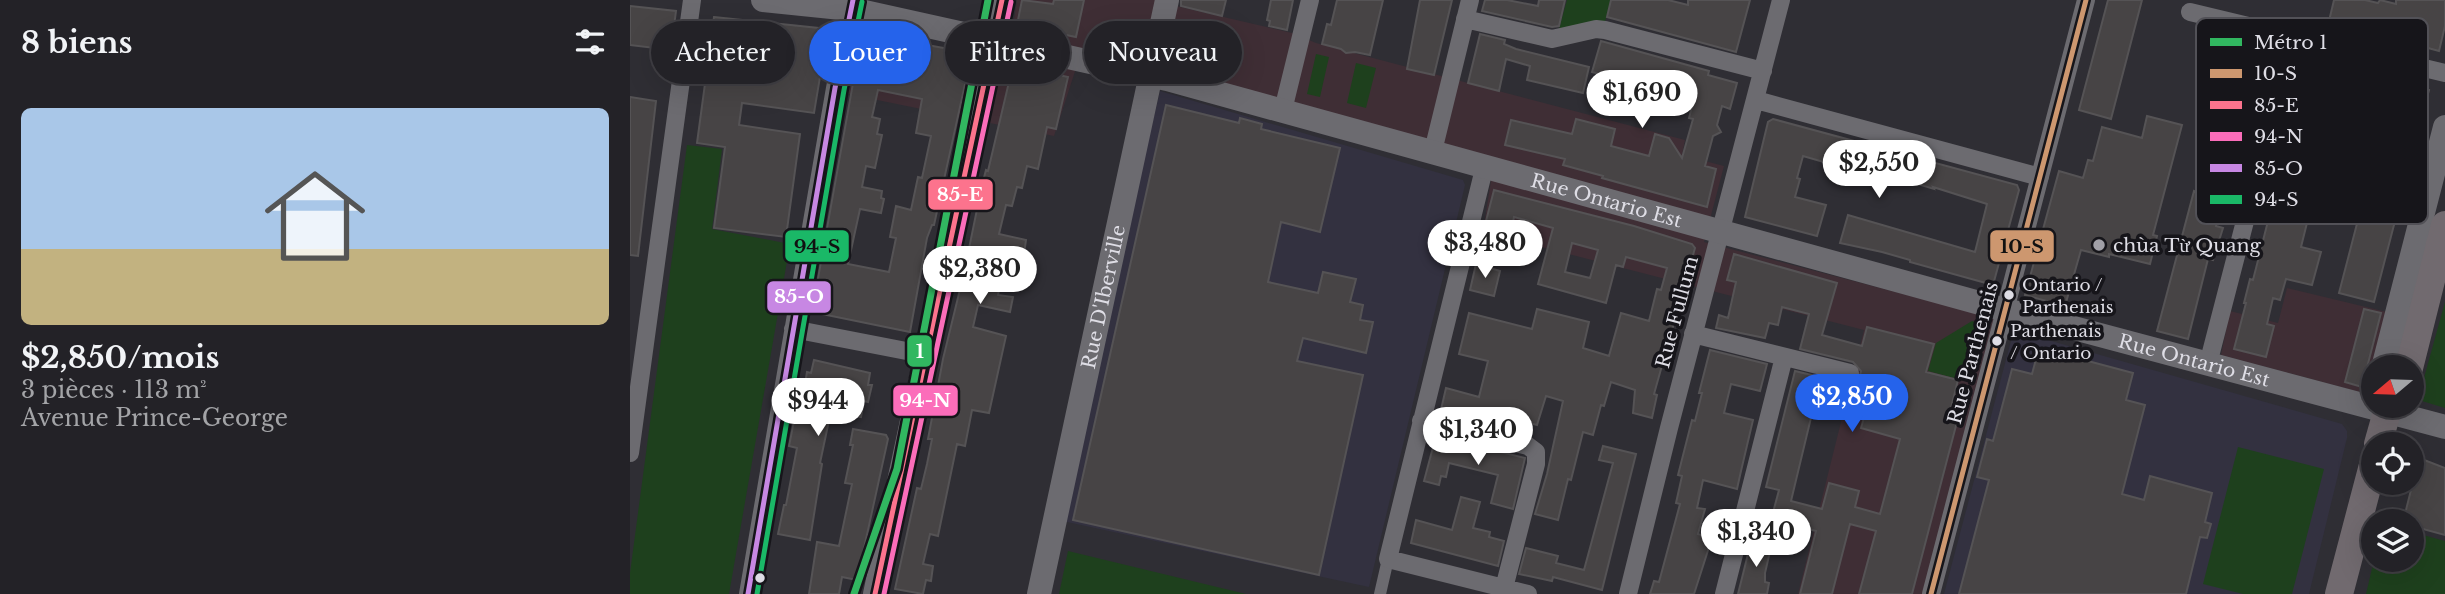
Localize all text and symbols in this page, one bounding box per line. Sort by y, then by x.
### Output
legend [2196,18,2428,224]
chip: Acheter [651,21,795,84]
chip: Louer [809,21,931,84]
chip: Filtres [945,21,1070,84]
chip: Nouveau [1084,21,1242,84]
icon: filters [571,23,609,61]
text: 8 biens [21,24,132,61]
text: Métro 1 [2254,31,2328,54]
text: 10-S [2254,62,2297,85]
pin: $1,690 [1585,71,1699,130]
text: $1,690 [1603,79,1681,107]
text: 85-E [2254,94,2299,117]
text: 94-N [2254,125,2303,148]
pin: $2,550 [1822,140,1936,200]
text: $2,550 [1839,149,1919,177]
icon: home [252,153,378,279]
text: 85-O [2254,157,2303,180]
street label: Rue Ontario Est [1528,168,1685,232]
line badge: 85-E [927,178,994,211]
text: 85-E [937,183,983,206]
text: 94-S [2254,188,2298,211]
pin: $3,480 [1428,220,1542,280]
street label: Rue D'Iberville [1076,223,1130,371]
line badge: 94-S [784,229,850,263]
text: $3,480 [1444,229,1526,257]
line badge: 10-S [1989,229,2055,263]
place label: chùa Từ Quang [2113,234,2262,257]
text: 94-S [794,235,840,258]
text: 10-S [2000,235,2044,258]
marker: chùa Từ Quang [2091,237,2107,253]
pin: $2,380 [923,246,1037,306]
street label: Rue Fullum [1651,253,1703,371]
text: $2,380 [939,255,1021,283]
place label: Ontario / Parthenais [2022,275,2114,318]
street label: Rue Parthenais [1943,279,2003,427]
line badge: 85-O [766,280,832,314]
text: 85-O [774,285,824,308]
marker: Ontario / Parthenais [2002,288,2016,302]
place label: Parthenais / Ontario [2010,321,2102,364]
street label: Rue Ontario Est [2116,329,2273,392]
line badge: 1 [906,334,933,368]
marker: Parthenais / Ontario [1990,334,2004,348]
text: $2,850/mois [21,339,219,376]
text: 1 [916,340,924,363]
north arrow [2361,355,2424,418]
map controls [2361,355,2424,572]
pin: $2,850 [1795,374,1909,434]
text: 3 pièces · 113 m² [21,376,207,404]
pin: $944 [777,378,859,438]
text: $2,850 [1811,383,1893,411]
line badge: 94-N [892,384,959,417]
text: $944 [788,387,848,415]
text: 94-N [899,389,951,412]
text: Avenue Prince-George [21,404,288,432]
pin: $1,340 [1421,407,1535,467]
text: $1,340 [1439,416,1517,444]
button: locate [2361,432,2424,495]
button: layers [2361,509,2424,572]
pin: $1,340 [1699,510,1813,569]
text: $1,340 [1717,518,1795,546]
unlabelled marker [753,571,767,585]

